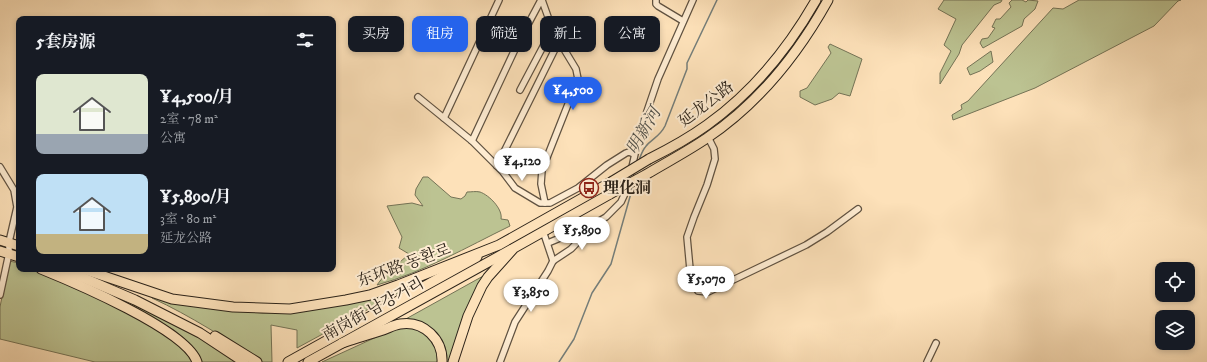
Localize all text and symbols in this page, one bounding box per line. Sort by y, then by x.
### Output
chip: 买房 [348,16,404,52]
chip: 租房 [412,16,468,52]
chip: 筛选 [476,16,532,52]
chip: 新上 [540,16,596,52]
chip: 公寓 [604,16,660,52]
icon: filters [294,29,316,51]
text: 5套房源 [36,31,95,53]
pin: ¥4,500 [540,77,606,111]
street label: 延龙公路 [674,77,738,131]
text: ¥4,500 [553,82,593,98]
text: ¥4,500/月 [160,86,234,108]
icon: home [68,90,116,138]
water label: 明新河 [622,101,668,159]
text: 2室 · 78 m² [160,111,218,127]
text: 公寓 [160,130,186,146]
pin: ¥4,120 [489,148,555,182]
text: ¥4,120 [503,153,541,169]
bus stop icon: 理化洞 [578,177,600,199]
place label: 理化洞 [603,178,651,198]
text: ¥5,890/月 [160,186,232,208]
icon: home [68,190,116,238]
text: 3室 · 80 m² [160,211,216,227]
pin: ¥5,890 [549,217,615,251]
text: ¥5,890 [563,222,601,238]
text: 延龙公路 [160,230,212,246]
street label: 东环路 동환로 [355,239,454,291]
map controls [1155,262,1195,350]
button: locate [1155,262,1195,302]
pin: ¥5,070 [673,266,739,300]
text: ¥5,070 [686,271,726,287]
street label: 南岗街 남강거리 [319,273,427,345]
pin: ¥3,850 [498,279,564,313]
text: ¥3,850 [512,284,550,300]
button: layers [1155,310,1195,350]

